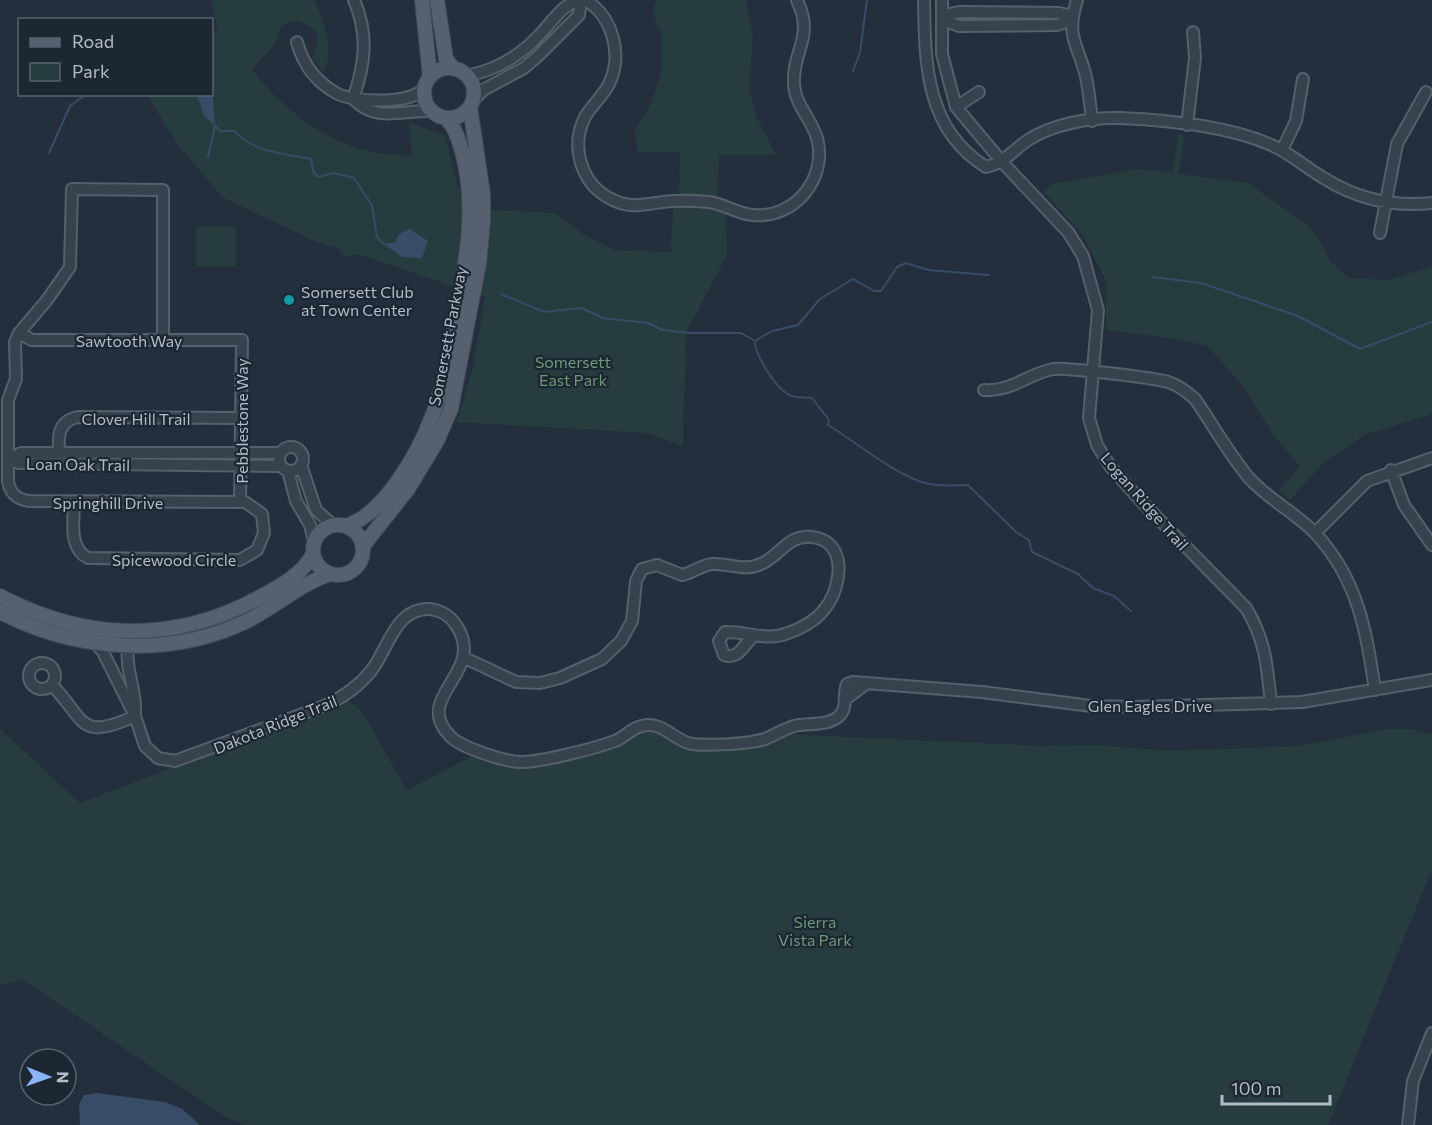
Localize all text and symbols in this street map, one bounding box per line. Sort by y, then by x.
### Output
legend [18,18,213,96]
text: Road [72,30,114,52]
text: Park [72,60,110,82]
street label: Somersett Parkway [424,265,470,407]
place label: Somersett Club at Town Center [301,282,414,319]
marker: Somersett Club at Town Center [282,293,296,307]
street label: Sawtooth Way [76,331,182,350]
park label: Somersett East Park [535,352,612,389]
street label: Pebblestone Way [232,358,251,484]
street label: Clover Hill Trail [81,409,191,428]
street label: Logan Ridge Trail [1097,448,1193,554]
street label: Loan Oak Trail [26,454,130,474]
street label: Springhill Drive [53,493,163,512]
street label: Spicewood Circle [112,550,236,569]
street label: Dakota Ridge Trail [210,691,340,757]
street label: Glen Eagles Drive [1088,696,1212,715]
park label: Sierra Vista Park [778,912,852,949]
north arrow [18,1047,78,1107]
scale bar [1222,1068,1330,1106]
text: N [54,1071,73,1083]
text: 100 m [1231,1077,1281,1099]

